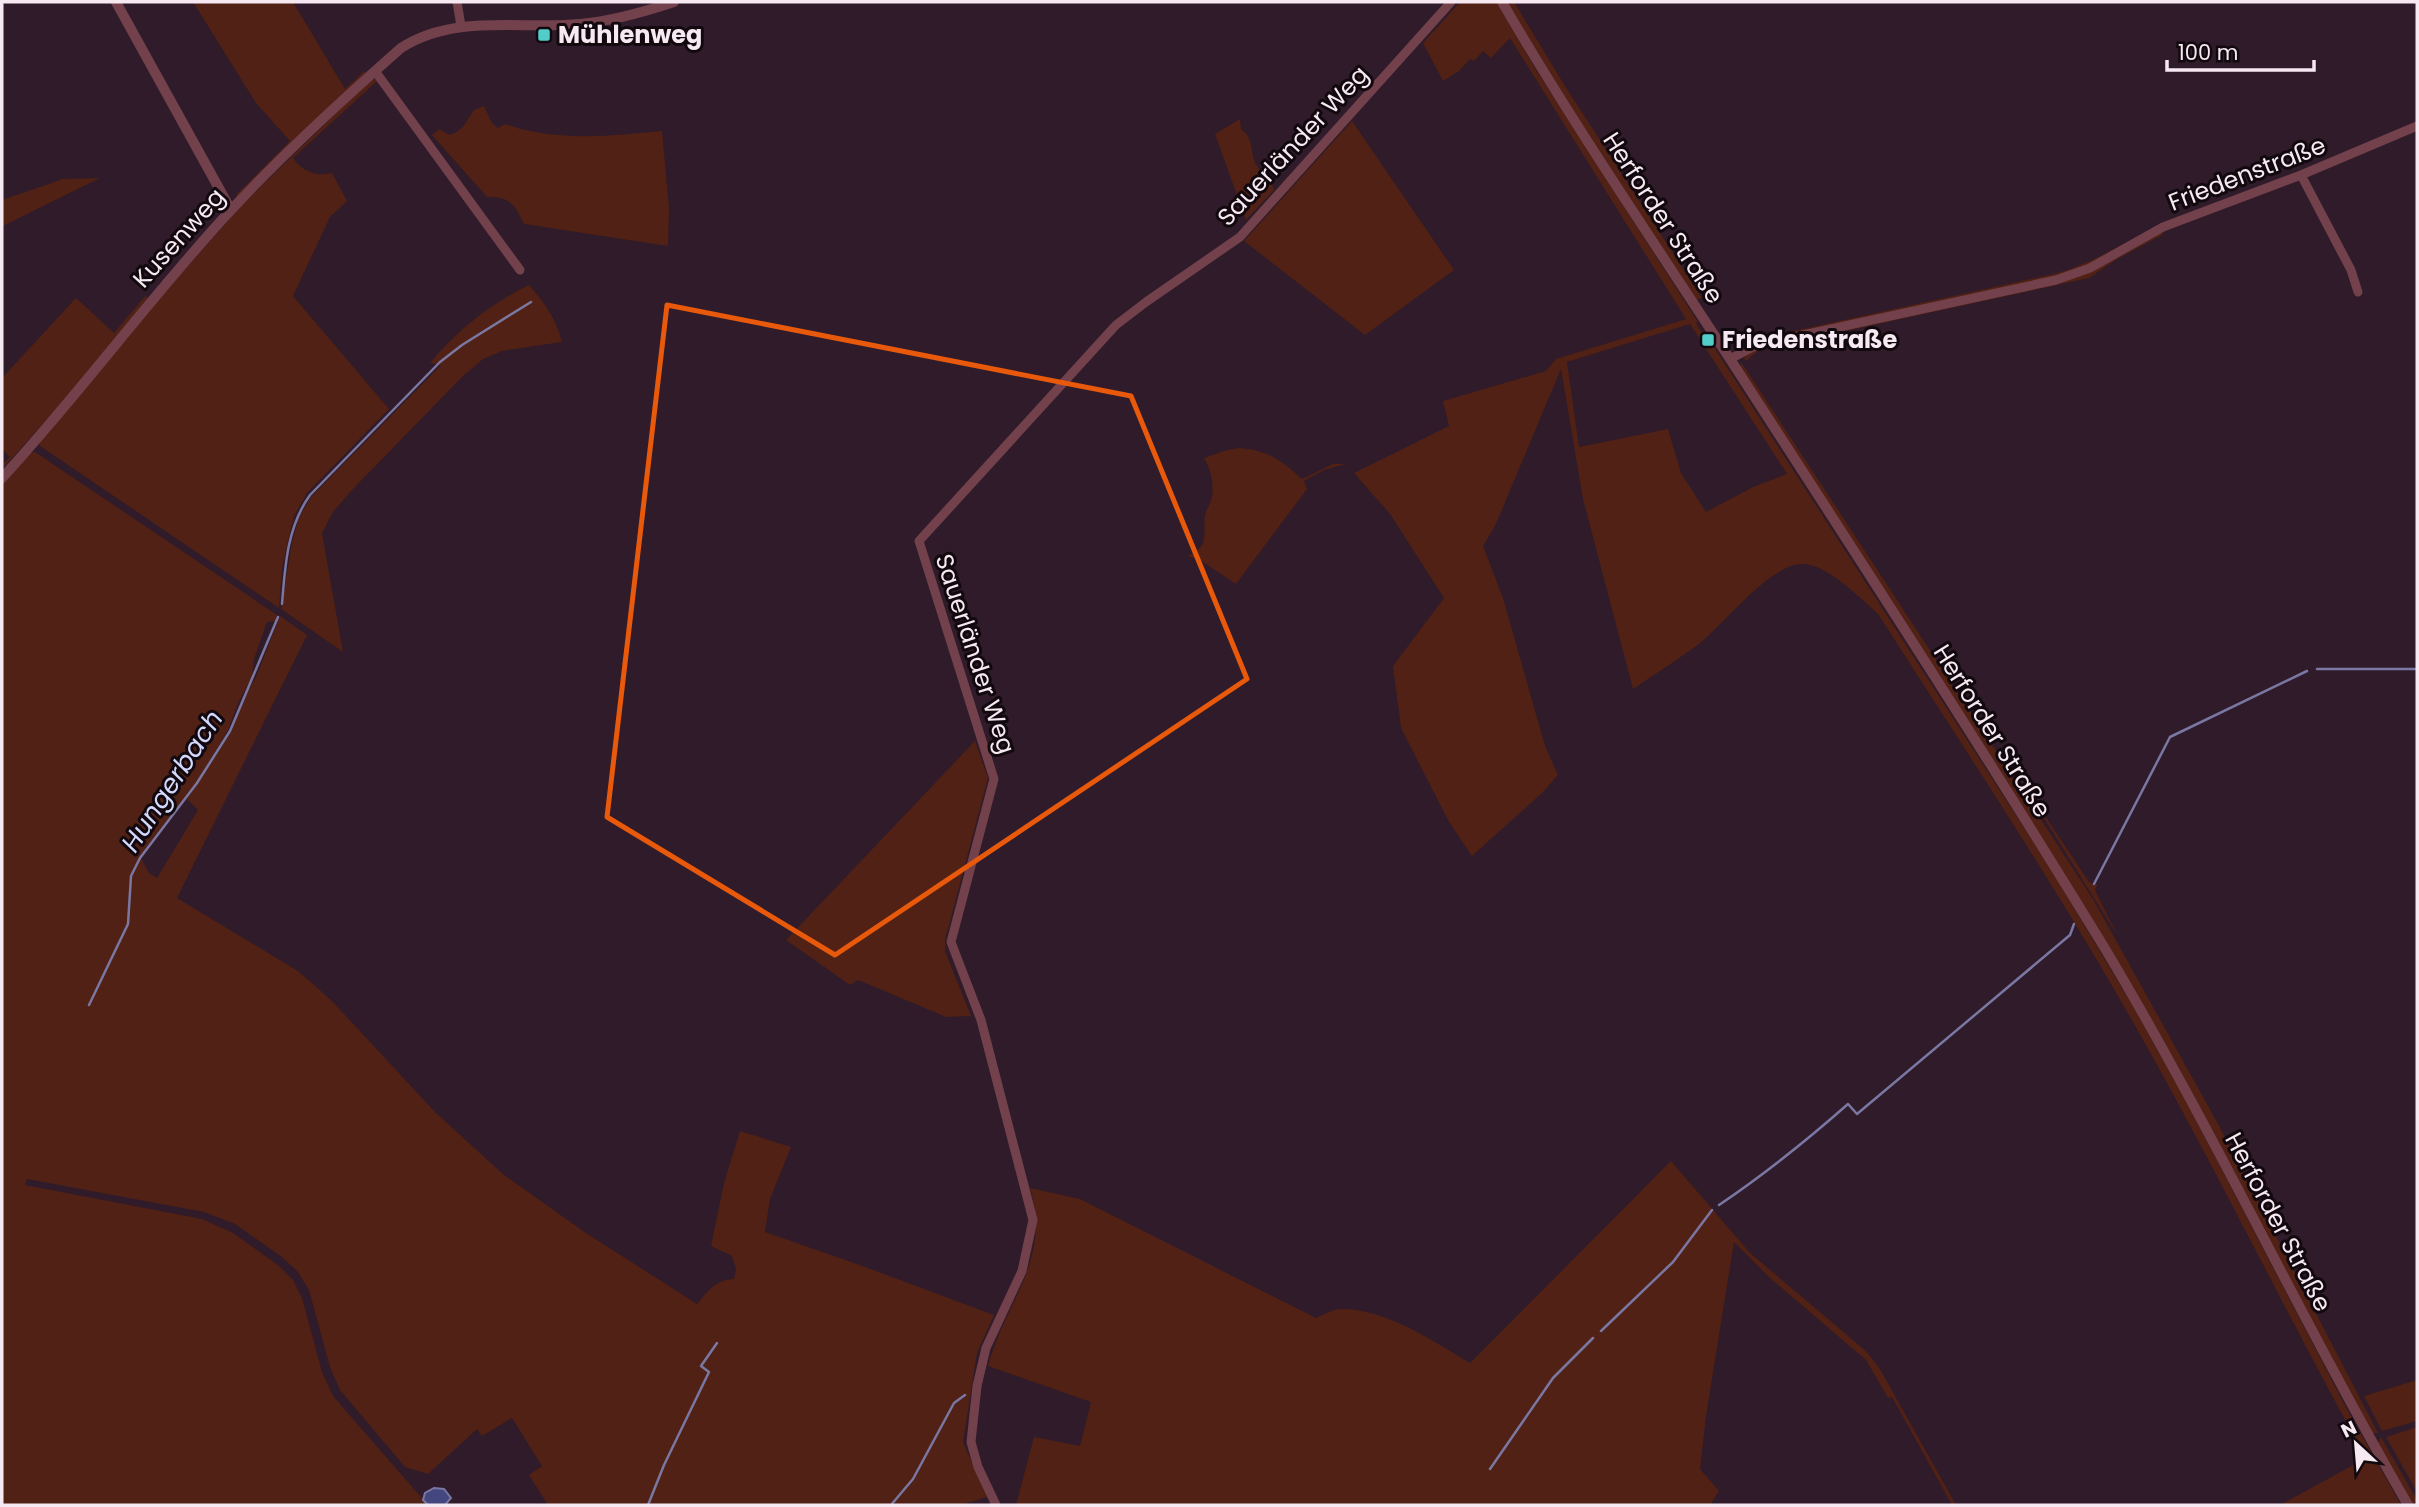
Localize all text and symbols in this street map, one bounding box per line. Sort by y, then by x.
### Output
place label: Mühlenweg [558,18,702,51]
marker: Mühlenweg [536,27,552,43]
scale bar [2167,28,2314,72]
text: 100 m [2178,38,2238,67]
street label: Sauerländer Weg [1210,58,1376,233]
street label: Herforder Straße [1596,126,1731,310]
street label: Friedenstraße [2163,128,2330,219]
street label: Kusenweg [125,181,232,295]
place label: Friedenstraße [1722,323,1897,356]
marker: Friedenstraße [1700,332,1716,348]
street label: Sauerländer Weg [928,550,1023,758]
street label: Herforder Straße [1926,638,2059,824]
water label: Hungerbach [113,703,231,859]
street label: Herforder Straße [2217,1126,2340,1317]
north arrow [2321,1409,2391,1479]
text: N [2336,1414,2361,1444]

